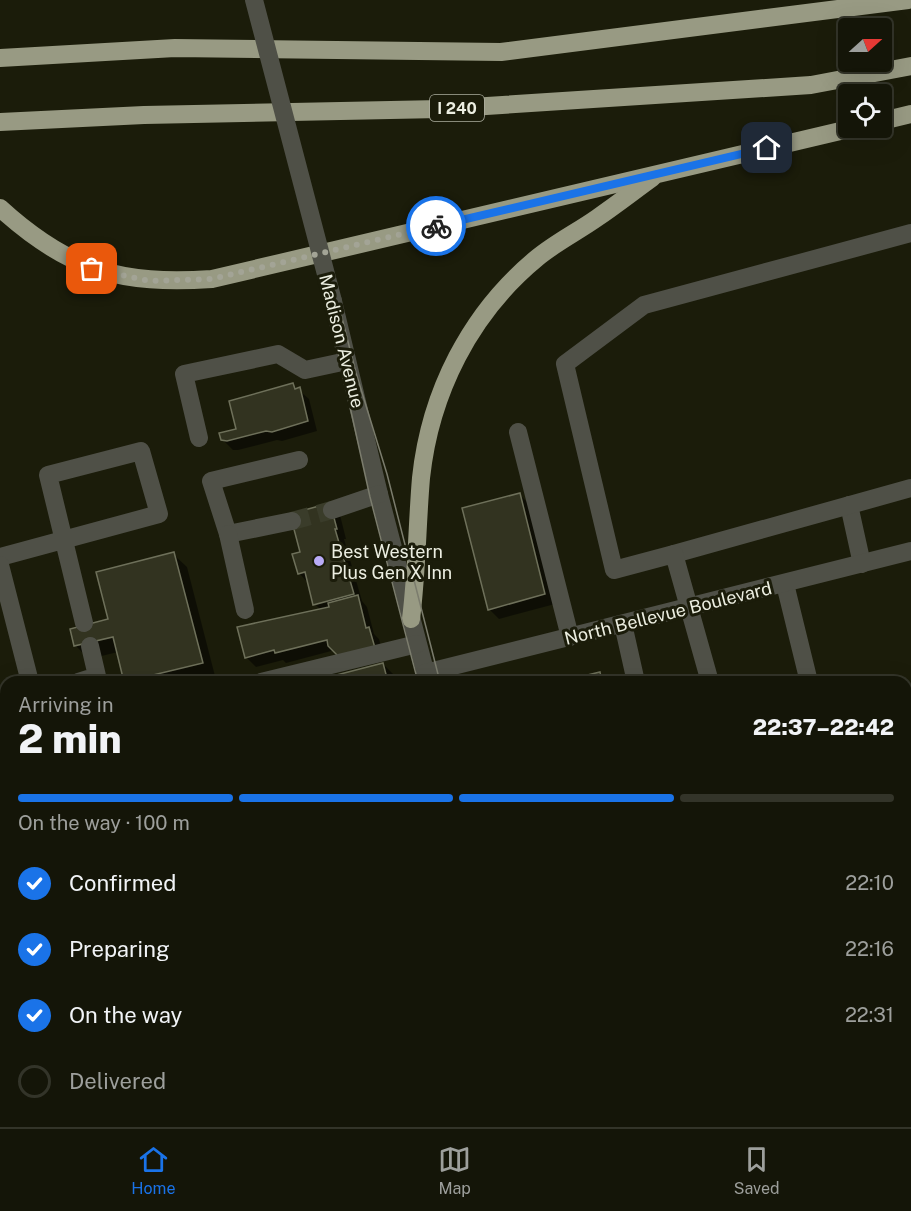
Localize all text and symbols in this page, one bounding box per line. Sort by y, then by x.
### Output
north arrow [838,18,892,72]
map controls [838,18,892,138]
button: locate [838,84,892,138]
road number: I 240 [430,95,484,121]
pin [741,122,792,173]
icon: home [750,131,783,164]
courier [406,196,466,256]
icon: bike [420,210,453,243]
pin [66,243,117,294]
icon: bag [75,252,108,285]
street label: Madison Avenue [315,272,369,410]
place label: Best Western Plus Gen X Inn [331,541,452,583]
marker: Best Western Plus Gen X Inn [312,554,326,568]
street label: North Bellevue Boulevard [562,577,774,649]
text: Arriving in [18,693,113,717]
text: 22:37–22:42 [753,714,894,740]
text: 2 min [18,716,122,762]
text: On the way · 100 m [18,811,190,835]
icon: check [18,867,51,900]
text: Confirmed [69,870,176,896]
text: 22:10 [845,871,894,895]
icon: check [18,933,51,966]
text: Preparing [69,936,170,962]
text: 22:16 [845,937,894,961]
icon: check [18,999,51,1032]
text: On the way [69,1002,182,1028]
text: 22:31 [845,1003,894,1027]
text: Delivered [69,1068,166,1094]
tab: Home [131,1143,175,1198]
tab: Map [438,1143,471,1198]
tab: Saved [734,1143,780,1198]

